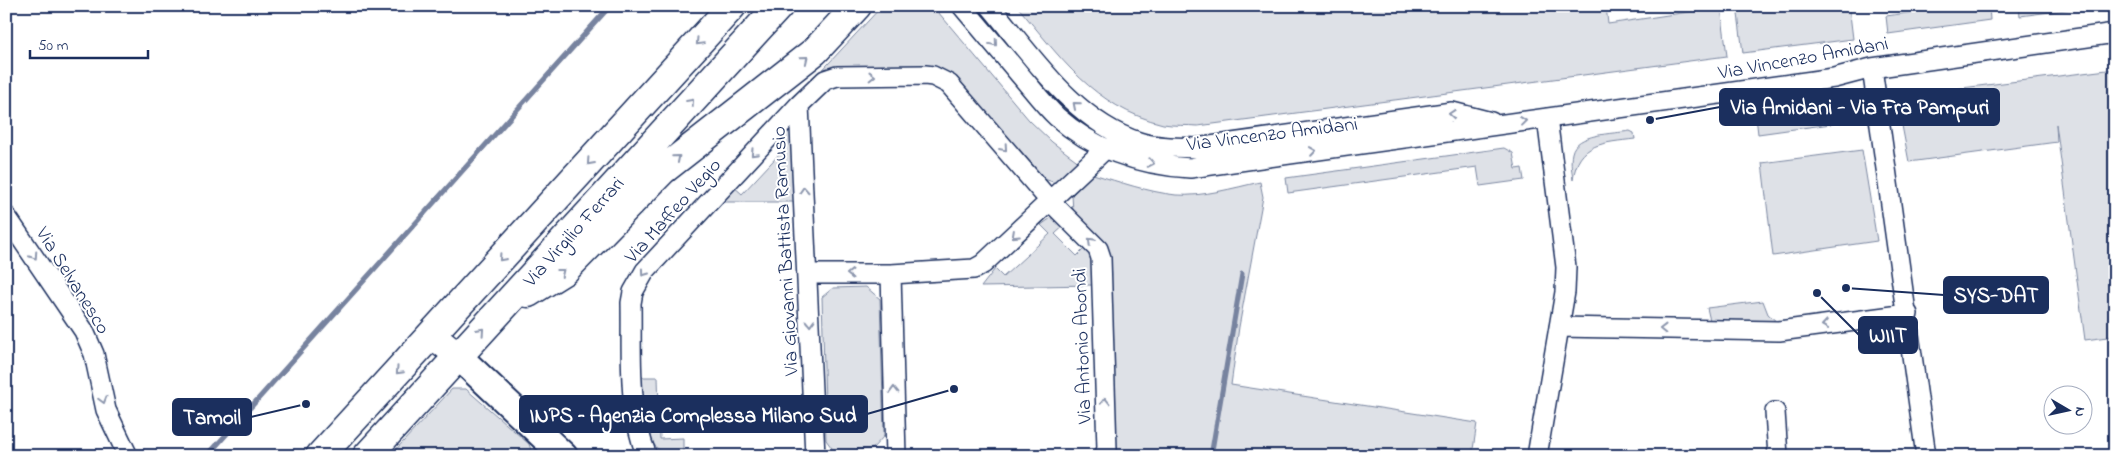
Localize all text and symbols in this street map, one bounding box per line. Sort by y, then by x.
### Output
scale bar [30,28,148,60]
street label: Via Vincenzo Amidani [1715,30,1891,89]
text: 50 m [38,35,69,57]
one-way arrow [696,37,705,46]
one-way arrow [988,38,997,47]
one-way arrow [800,55,809,64]
one-way arrow [869,70,877,81]
callout: Via Amidani - Via Fra Pampuri [1720,89,1999,125]
text: Via Amidani - Via Fra Pampuri [1730,94,1989,124]
one-way arrow [685,98,694,107]
one-way arrow [1072,102,1081,111]
one-way arrow [1448,108,1456,119]
street label: Via Vincenzo Amidani [1184,111,1359,160]
one-way arrow [1519,117,1527,127]
street label: Via Giovanni Battista Ramusio [765,125,808,378]
one-way arrow [998,142,1007,151]
one-way arrow [1308,147,1317,157]
one-way arrow [751,148,760,157]
street label: Via Maffeo Vegio [618,153,730,272]
one-way arrow [586,156,595,165]
one-way arrow [671,156,680,164]
one-way arrow [1147,158,1156,168]
street label: Via Virgilio Ferrari [517,171,633,296]
one-way arrow [798,186,809,194]
street label: Via Selvanesco [27,221,116,341]
one-way arrow [1011,229,1020,238]
one-way arrow [1088,238,1097,247]
one-way arrow [28,250,37,260]
one-way arrow [499,252,508,261]
one-way arrow [641,267,650,277]
street label: Via Antonio Abondi [1066,267,1101,425]
one-way arrow [555,269,564,277]
one-way arrow [846,269,854,279]
callout: SYS-DAT [1944,277,2048,313]
text: SYS-DAT [1954,282,2038,312]
callout: WIIT [1859,317,1917,353]
one-way arrow [805,319,815,327]
one-way arrow [1820,319,1828,330]
text: WIIT [1869,322,1907,352]
one-way arrow [1658,324,1666,334]
one-way arrow [475,327,484,336]
one-way arrow [396,365,405,374]
north arrow [2044,384,2094,434]
one-way arrow [889,385,900,393]
one-way arrow [98,396,108,404]
callout: INPS – Agenzia Complessa Milano Sud [520,396,867,432]
one-way arrow [1100,396,1110,404]
callout: Tamoil [173,399,251,435]
text: INPS – Agenzia Complessa Milano Sud [530,402,857,434]
text: Tamoil [183,404,241,434]
text: N [2068,405,2090,418]

